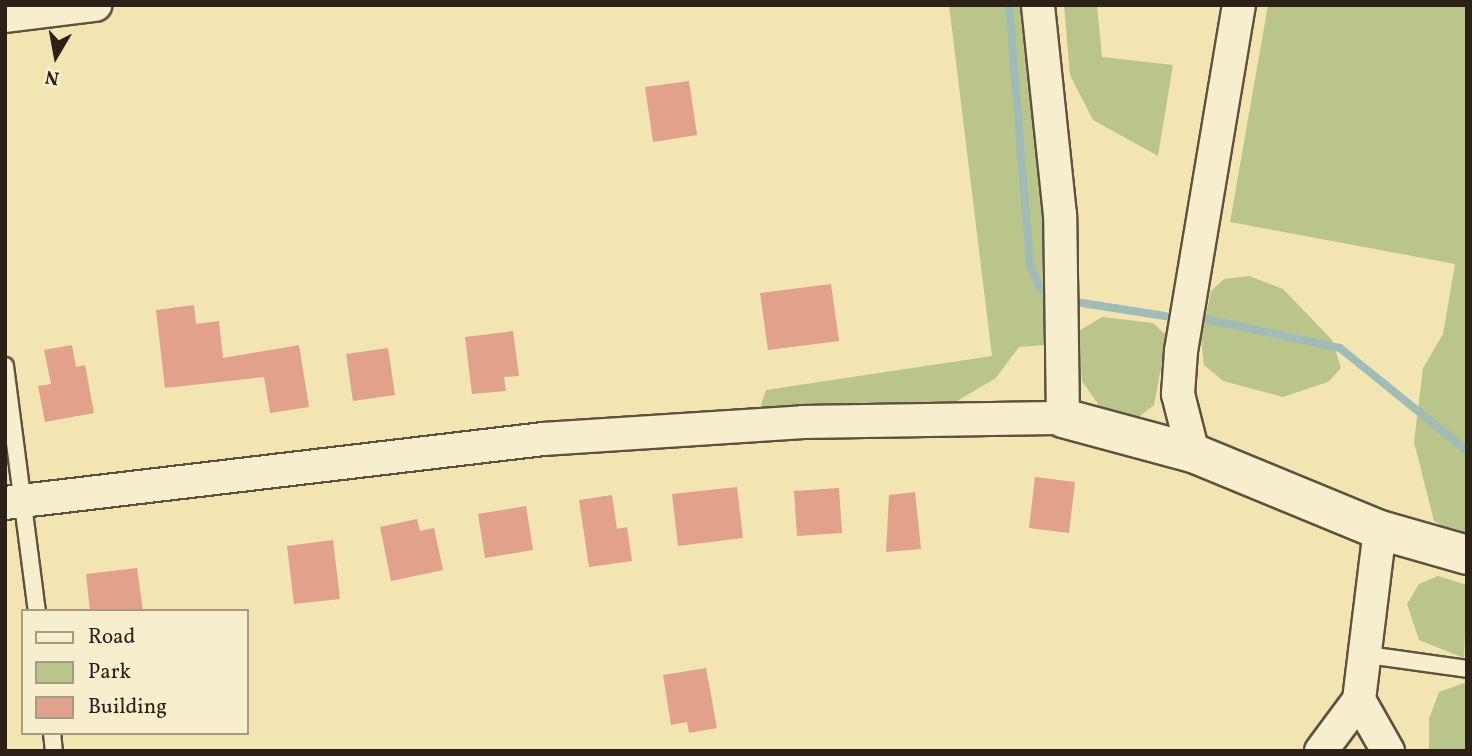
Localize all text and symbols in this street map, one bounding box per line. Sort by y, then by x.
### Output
north arrow [21,21,91,91]
text: N [43,63,61,91]
legend [21,609,248,735]
text: Road [88,623,135,652]
text: Park [88,658,131,687]
text: Building [88,693,167,722]

